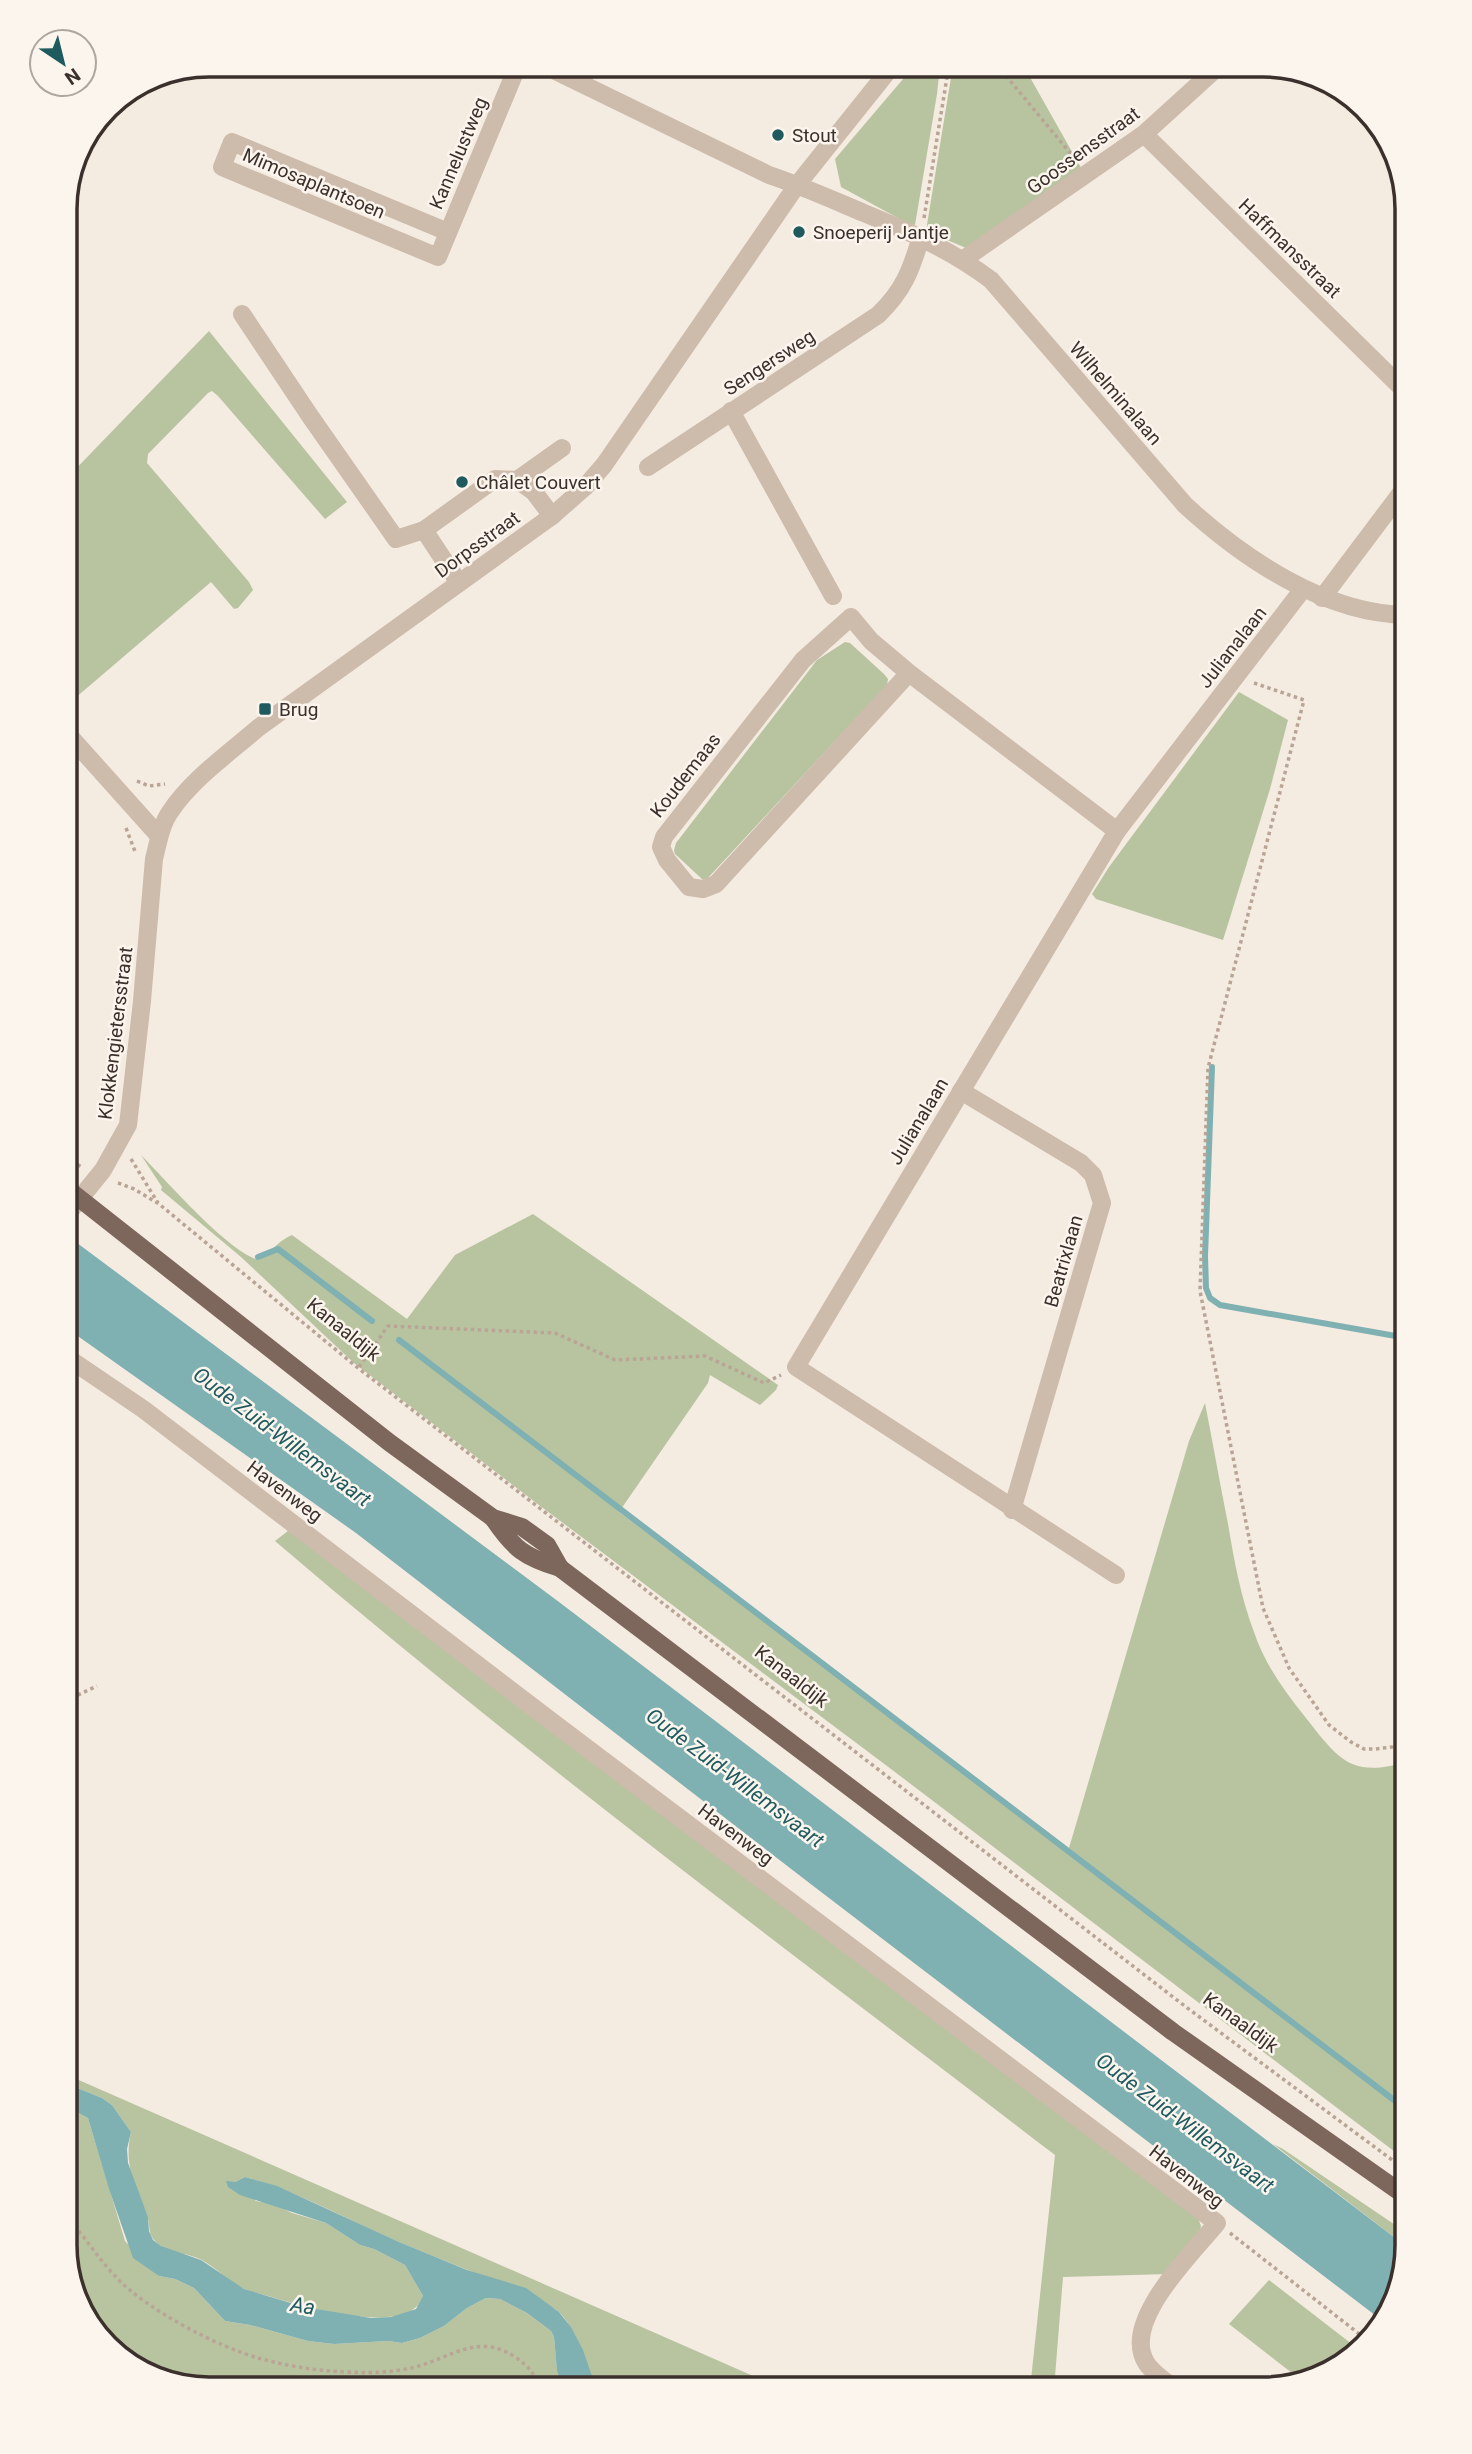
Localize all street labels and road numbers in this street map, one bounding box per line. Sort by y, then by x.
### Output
street label: Kannelustweg [425,94,492,213]
street label: Goossensstraat [1023,102,1144,199]
street label: Mimosaplantsoen [239,143,388,224]
street label: Haffmansstraat [1234,194,1346,303]
street label: Sengersweg [719,324,819,400]
street label: Wilhelminalaan [1065,337,1167,450]
street label: Dorpsstraat [430,506,524,583]
street label: Julianalaan [1193,602,1271,693]
street label: Koudemaas [645,728,726,822]
street label: Klokkengietersstraat [93,945,138,1121]
street label: Julianalaan [884,1074,953,1169]
street label: Beatrixlaan [1039,1212,1088,1310]
street label: Kanaaldijk [302,1293,385,1366]
street label: Havenweg [242,1456,327,1527]
street label: Kanaaldijk [750,1640,834,1713]
street label: Havenweg [693,1799,778,1870]
street label: Kanaaldijk [1199,1987,1283,2058]
street label: Havenweg [1145,2140,1229,2213]

